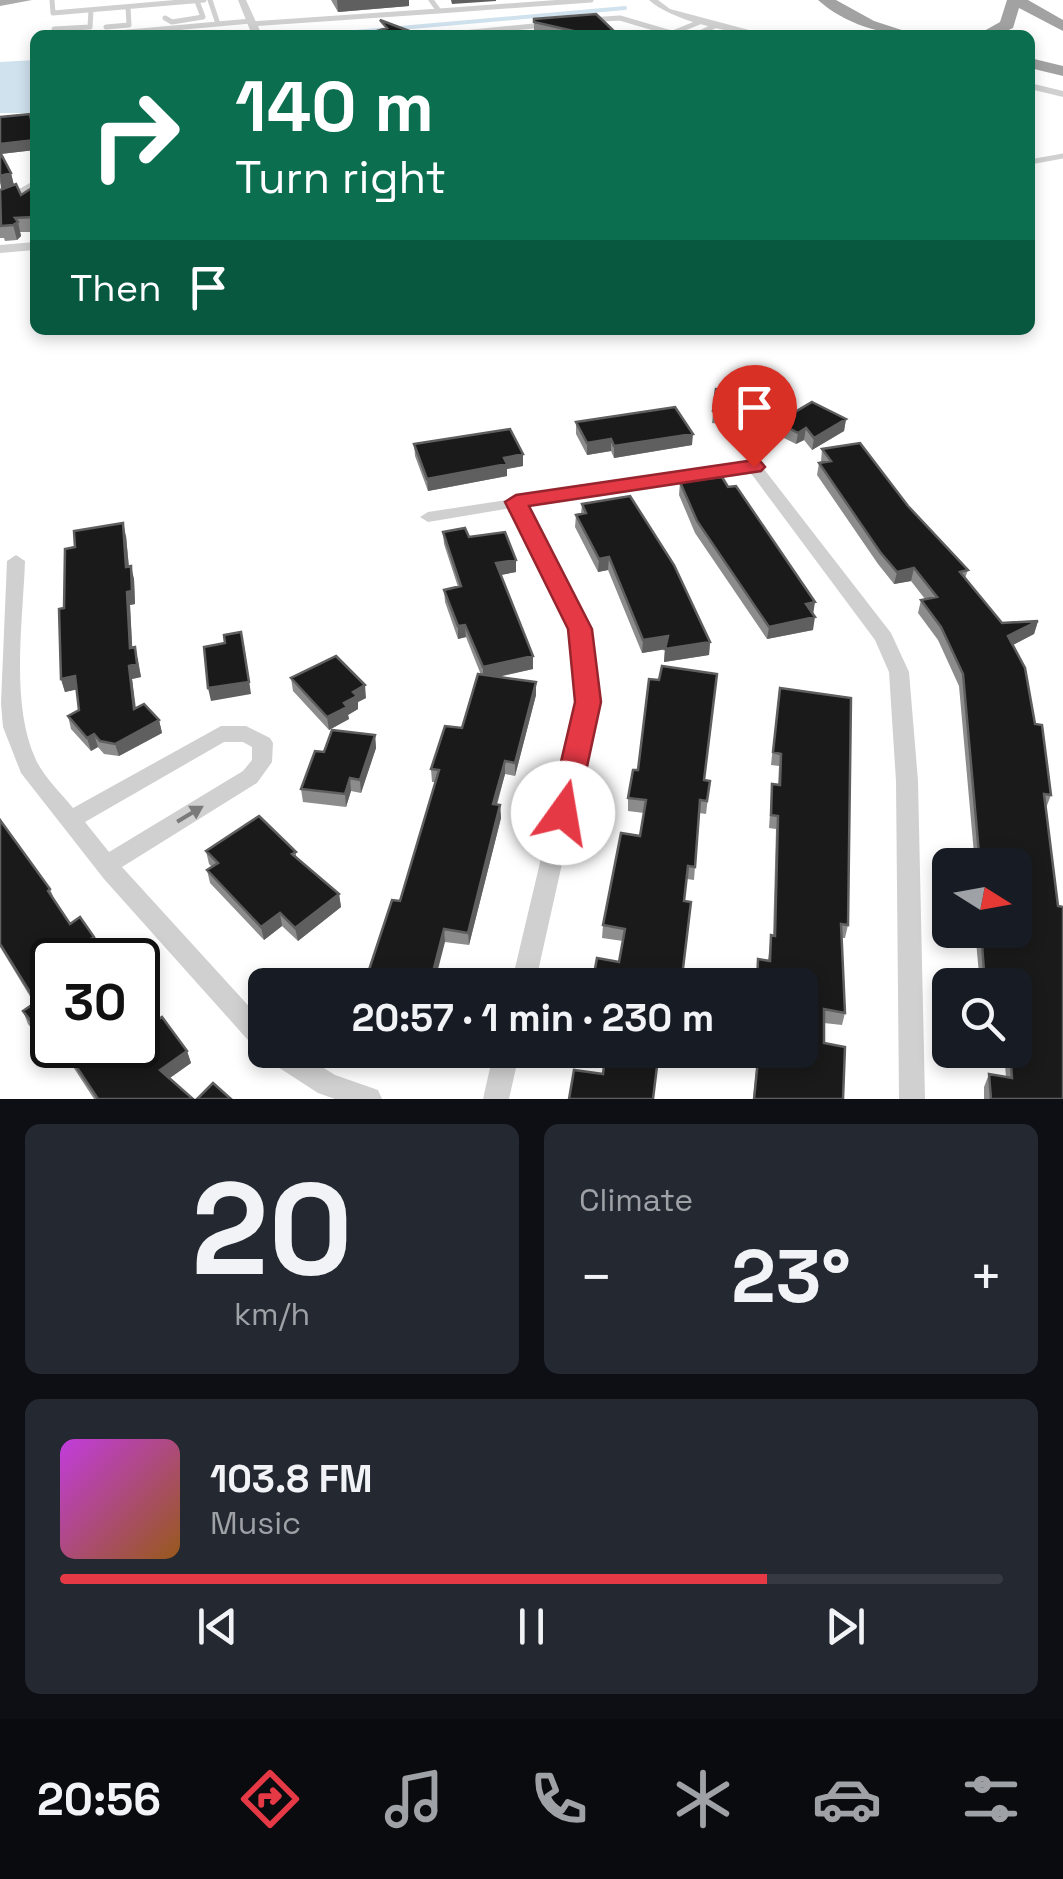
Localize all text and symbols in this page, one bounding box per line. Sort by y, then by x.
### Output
text: 140 m [235,62,434,151]
icon: right [70,70,200,200]
text: Turn right [235,149,446,206]
icon: arrive [181,260,236,315]
text: Then [70,264,161,312]
pin [712,365,797,468]
icon: arrive [727,380,782,435]
position arrow [511,761,615,865]
one-way arrow [176,806,204,823]
north arrow [932,848,1032,948]
map controls [932,848,1032,1068]
speed limit sign: 30 [30,938,160,1068]
button: search [932,968,1032,1068]
text: 20:57 · 1 min · 230 m [352,994,714,1042]
text: 20 [191,1146,353,1312]
text: Climate [579,1180,693,1220]
text: 23° [731,1228,851,1324]
text: − [579,1242,613,1312]
text: + [969,1242,1003,1312]
text: km/h [234,1294,310,1334]
text: 103.8 FM [210,1455,373,1503]
text: Music [210,1503,301,1543]
icon: previous [190,1599,245,1654]
icon: pause [504,1599,559,1654]
icon: next [818,1599,873,1654]
icon: directions [235,1764,305,1834]
icon: music [379,1764,449,1834]
icon: phone [524,1764,594,1834]
icon: climate [668,1764,738,1834]
icon: car [812,1764,882,1834]
icon: filters [956,1764,1026,1834]
text: 20:56 [37,1771,161,1828]

